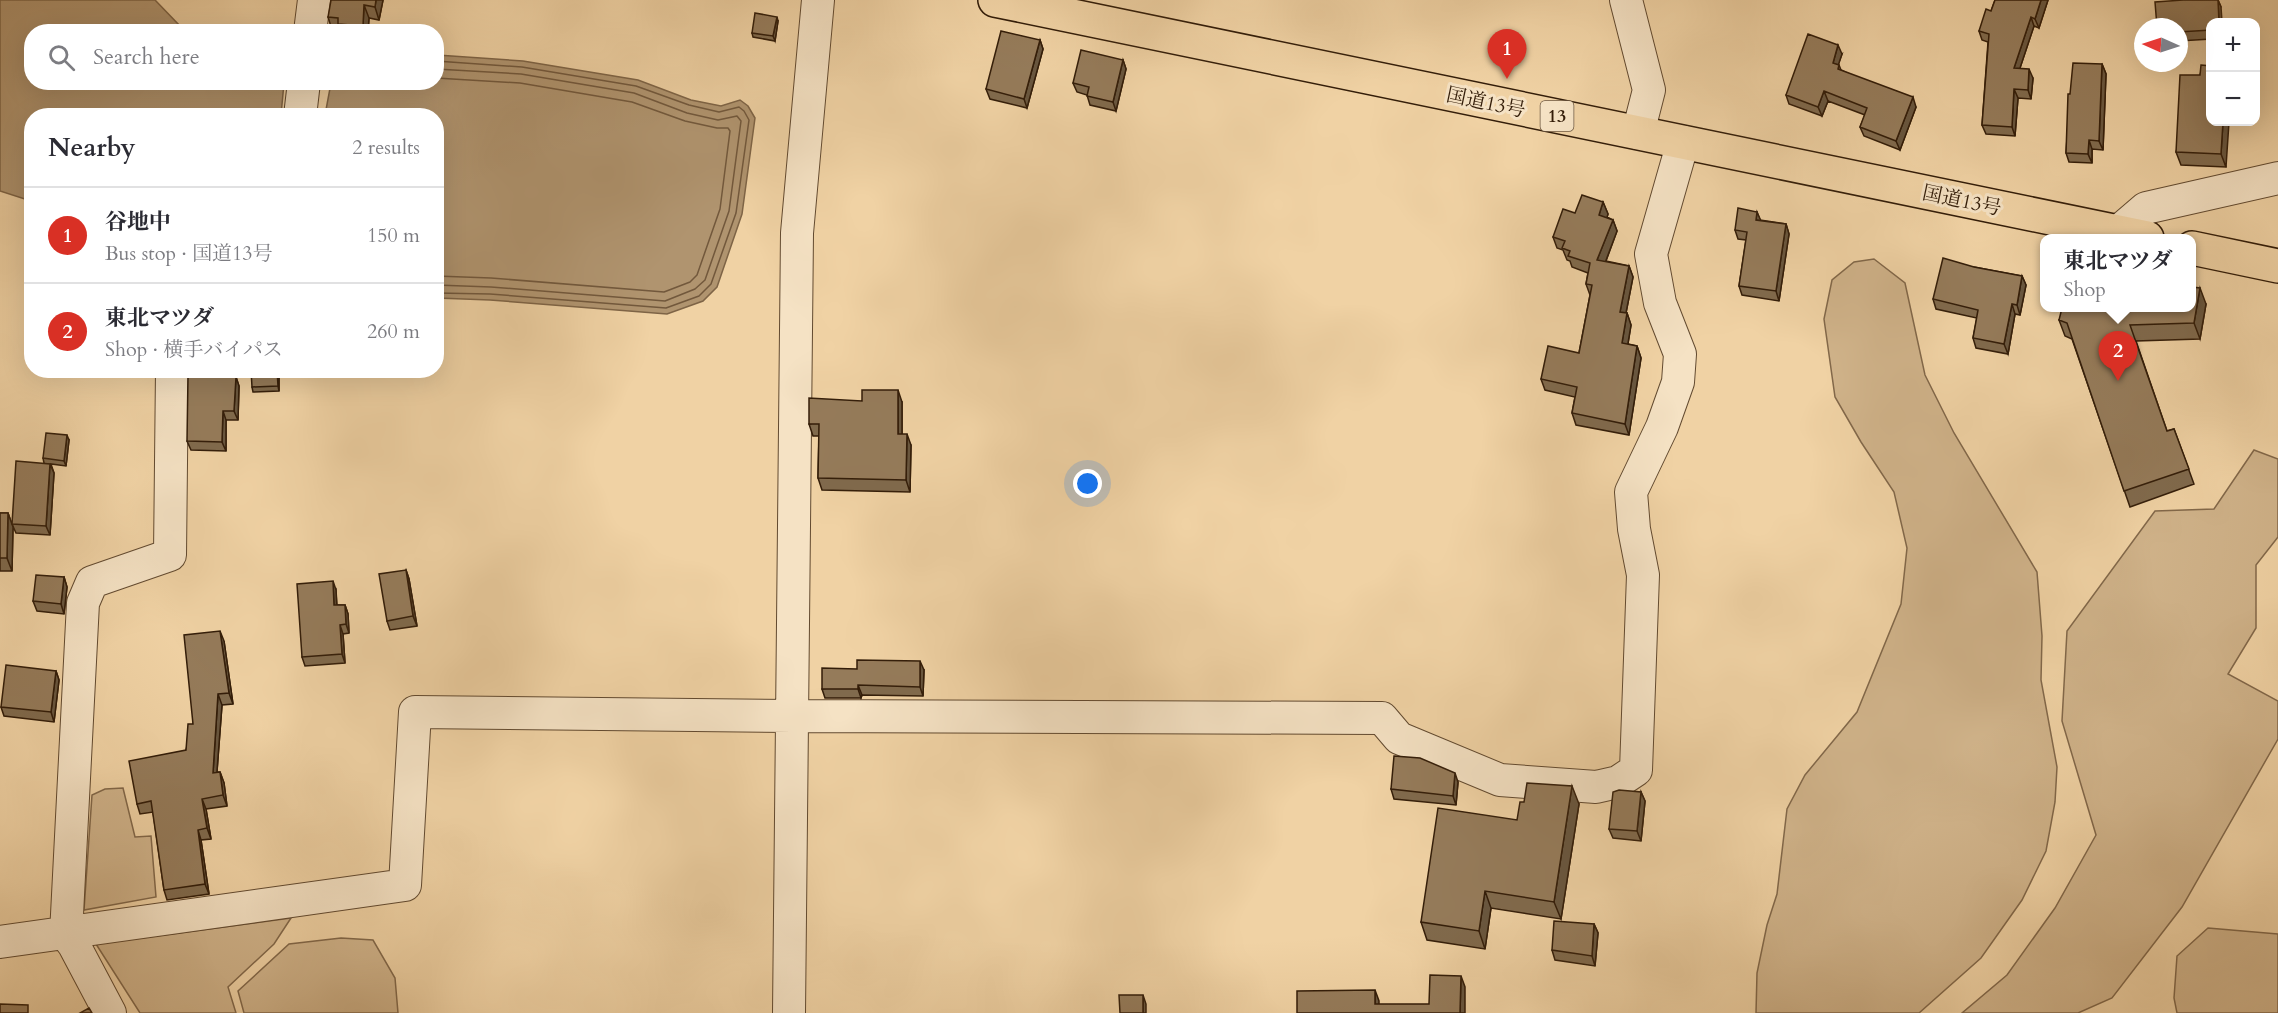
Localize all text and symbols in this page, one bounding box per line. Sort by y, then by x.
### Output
north arrow [2134,18,2188,72]
map controls [2206,18,2260,126]
button: + [2206,18,2260,72]
search box [24,24,444,90]
pin: 1 [1488,29,1526,79]
icon: search [45,41,78,74]
text: Search here [93,42,200,72]
button: − [2206,72,2260,126]
street label: 国道13号 [1444,81,1528,124]
road number: 13 [1540,101,1574,131]
text: Nearby [48,130,136,165]
text: 2 results [352,134,420,161]
street label: 国道13号 [1920,179,2004,222]
text: 谷地中 [105,207,171,237]
text: 1 [62,222,73,249]
text: 150 m [367,222,420,249]
popup [2040,234,2196,312]
text: Bus stop · 国道13号 [105,240,272,267]
text: 東北マツダ [2063,246,2173,276]
text: Shop [2063,276,2106,303]
text: 東北マツダ [105,303,214,333]
text: 2 [62,318,73,345]
text: 260 m [367,318,420,345]
pin: 2 [2098,332,2138,381]
text: Shop · 横手バイパス [105,336,283,363]
your location [1073,469,1102,498]

